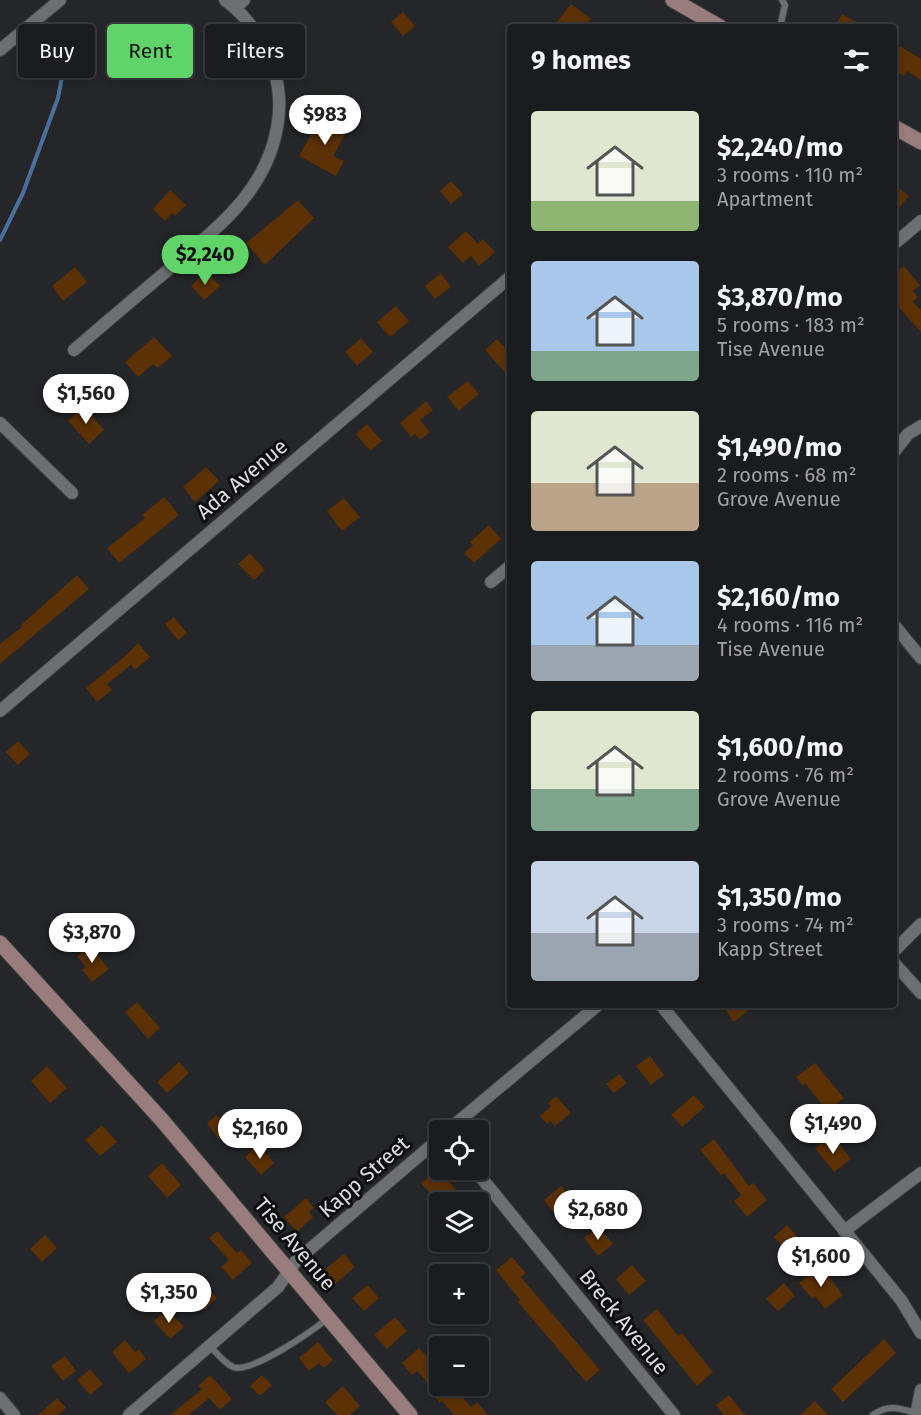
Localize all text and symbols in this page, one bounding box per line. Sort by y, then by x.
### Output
chip: Buy [18,24,95,78]
chip: Rent [107,24,193,78]
chip: Filters [205,24,305,78]
icon: filters [840,44,873,77]
text: 9 homes [531,45,631,76]
pin: $983 [289,95,361,146]
text: $983 [303,102,347,126]
text: $2,240/mo [717,132,843,163]
icon: home [579,135,651,207]
text: 3 rooms · 110 m² [717,163,863,187]
text: Apartment [717,187,813,211]
pin: $2,240 [156,235,254,286]
text: $2,240 [176,242,234,266]
text: $3,870/mo [717,282,843,313]
icon: home [579,285,651,357]
text: 5 rooms · 183 m² [717,313,865,337]
text: Tise Avenue [717,337,825,361]
pin: $1,560 [37,374,135,425]
text: $1,560 [57,381,115,405]
text: $1,490/mo [717,432,842,463]
street label: Ada Avenue [191,433,293,525]
icon: home [579,435,651,507]
text: 2 rooms · 68 m² [717,463,857,487]
text: Grove Avenue [717,487,841,511]
text: $2,160/mo [717,582,840,613]
icon: home [579,585,651,657]
text: 4 rooms · 116 m² [717,613,863,637]
text: Tise Avenue [717,637,825,661]
text: $1,600/mo [717,732,843,763]
icon: home [579,735,651,807]
text: 2 rooms · 76 m² [717,763,854,787]
text: Grove Avenue [717,787,841,811]
text: $1,350/mo [717,882,842,913]
icon: home [579,885,651,957]
pin: $3,870 [43,913,141,964]
text: 3 rooms · 74 m² [717,913,854,937]
text: $3,870 [63,920,121,944]
text: Kapp Street [717,937,823,961]
pin: $1,490 [784,1104,882,1155]
pin: $2,160 [211,1109,309,1160]
text: $1,490 [804,1111,862,1135]
text: $2,160 [232,1116,288,1140]
map controls [429,1120,489,1396]
button: locate [429,1120,489,1180]
street label: Kapp Street [314,1130,415,1223]
pin: $2,680 [549,1190,647,1241]
street label: Tise Avenue [249,1192,341,1296]
button: layers [429,1192,489,1252]
text: $2,680 [568,1197,628,1221]
pin: $1,600 [772,1237,870,1288]
text: $1,600 [792,1244,850,1268]
button: + [429,1264,489,1324]
street label: Breck Avenue [574,1264,674,1380]
pin: $1,350 [120,1273,218,1324]
text: $1,350 [140,1280,198,1304]
button: − [429,1336,489,1396]

